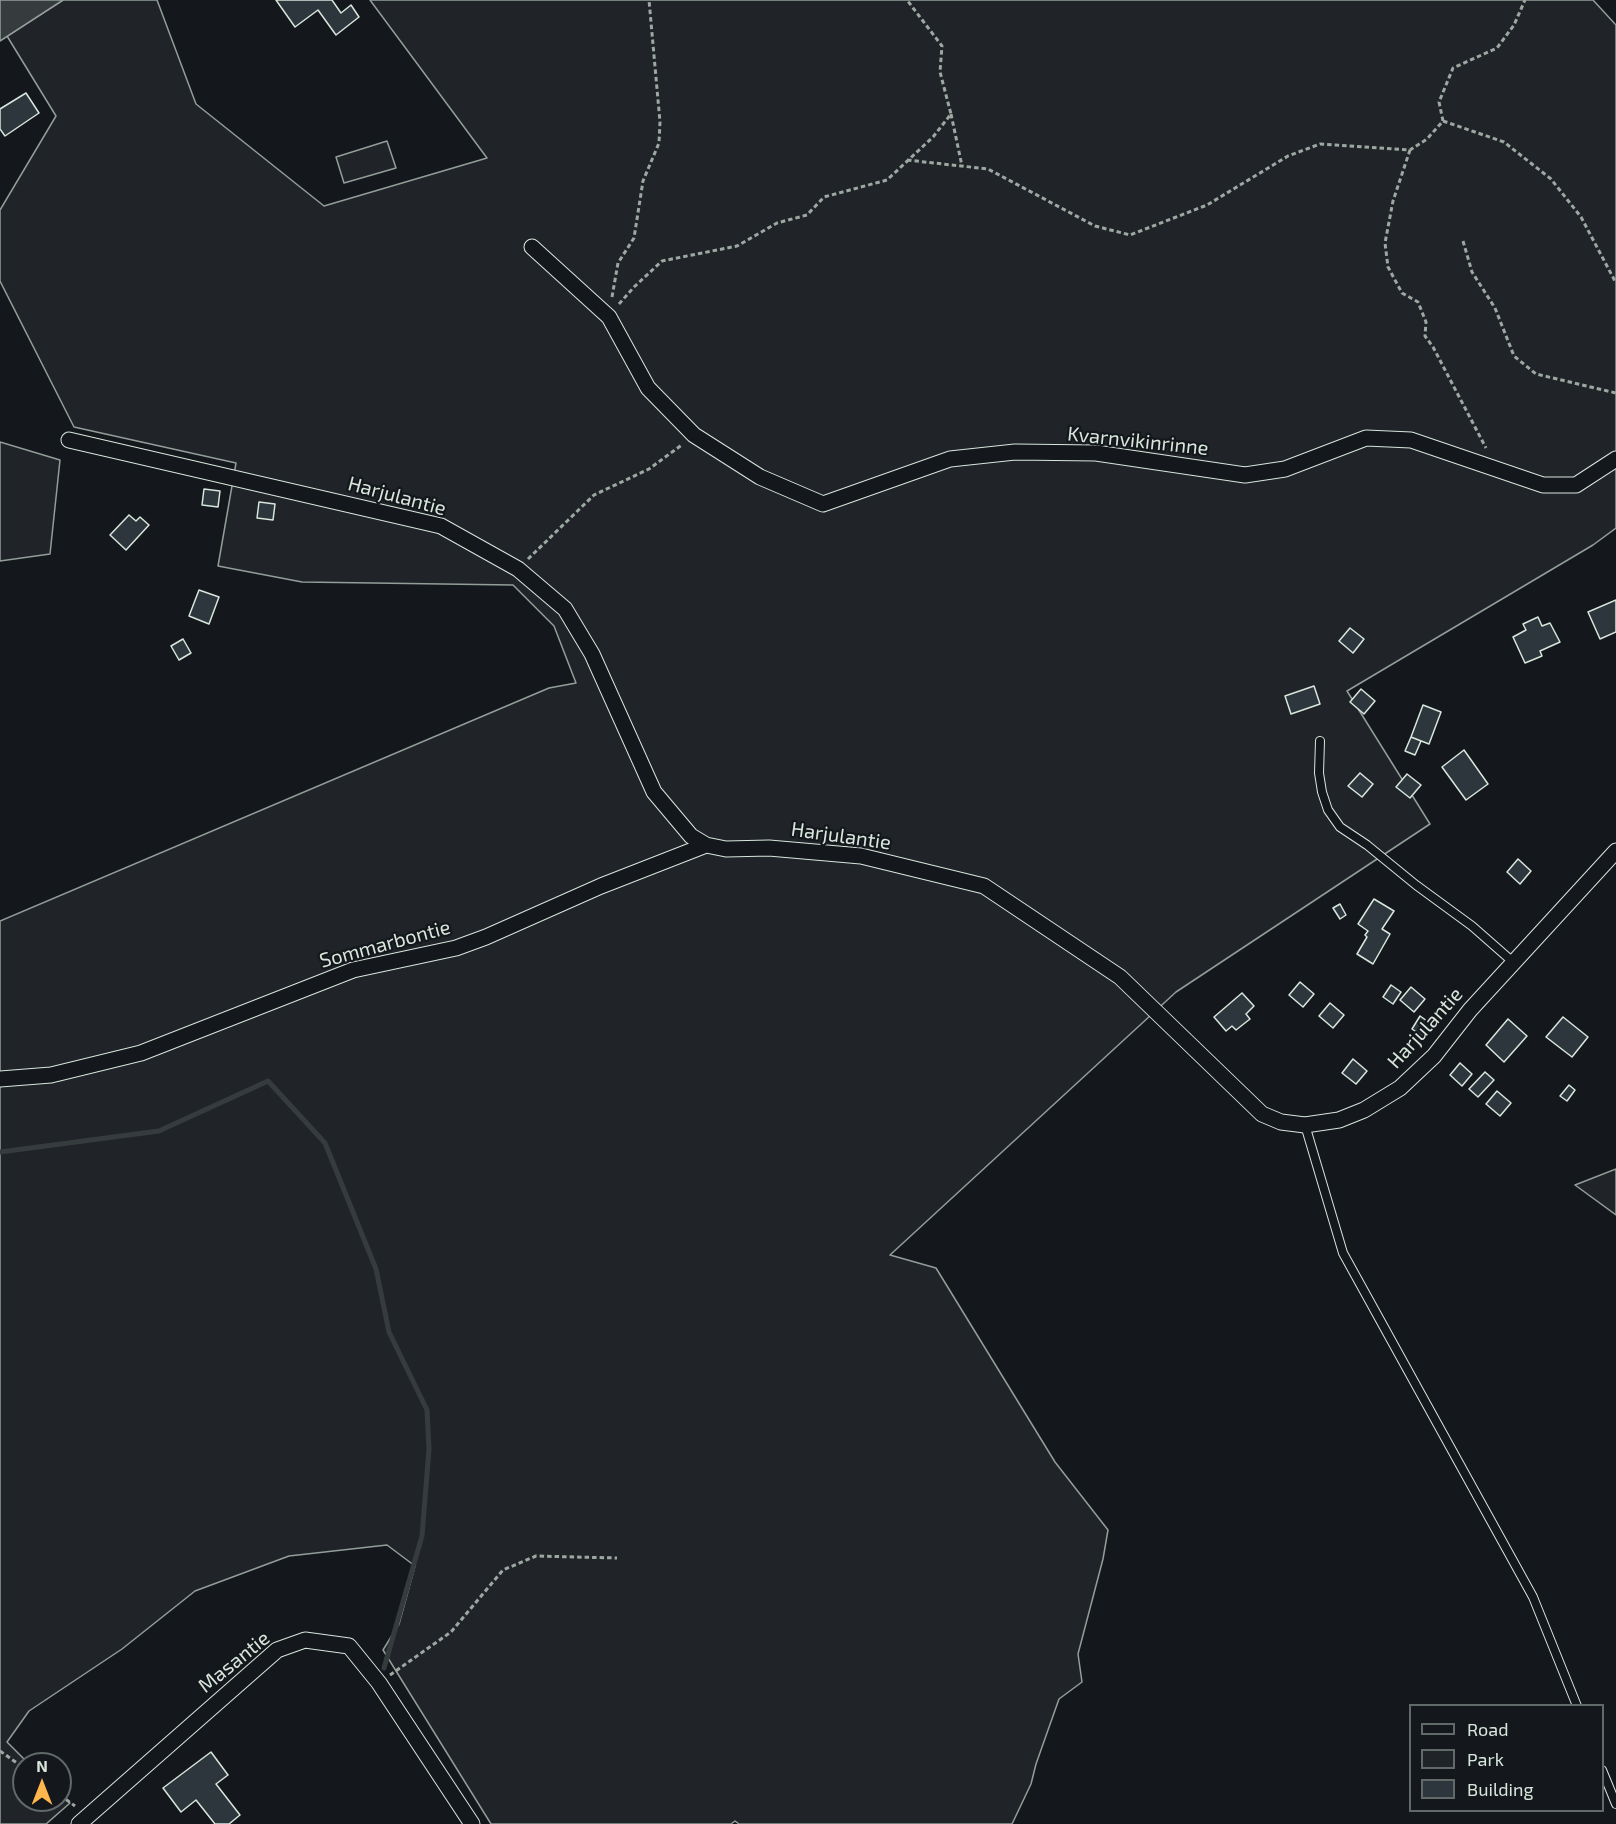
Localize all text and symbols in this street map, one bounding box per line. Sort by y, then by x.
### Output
street label: Kvarnvikinrinne [1066,422,1210,460]
street label: Harjulantie [345,471,449,521]
street label: Harjulantie [790,817,892,855]
street label: Sommarbontie [317,915,453,973]
street label: Harjulantie [1382,983,1468,1073]
street label: Masantie [194,1626,274,1698]
legend [1409,1704,1604,1812]
text: Road [1467,1718,1508,1740]
text: Park [1467,1748,1504,1770]
north arrow [12,1752,72,1812]
text: N [36,1756,48,1775]
text: Building [1467,1778,1534,1800]

